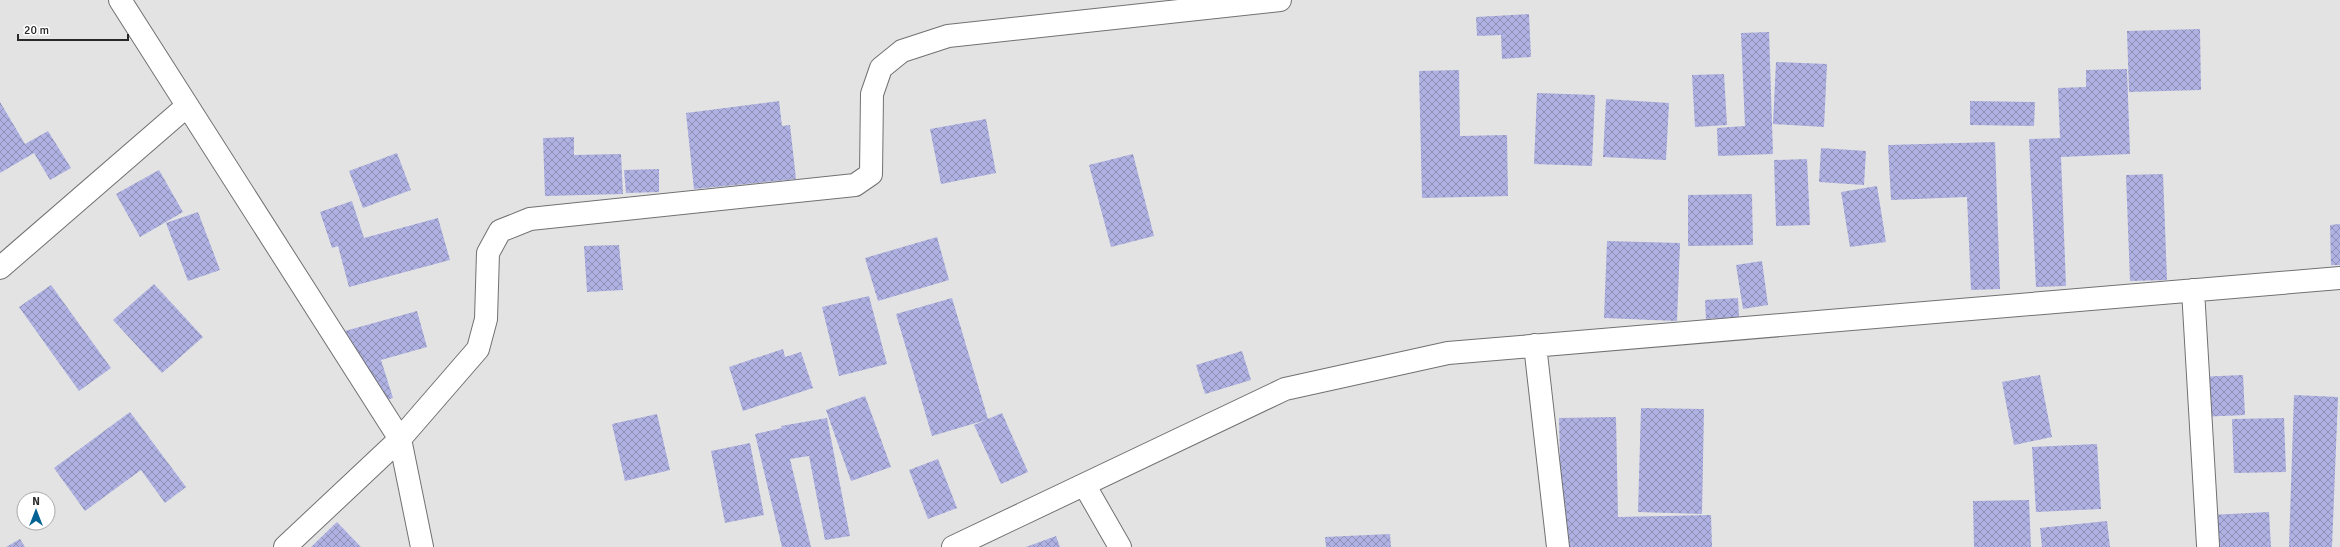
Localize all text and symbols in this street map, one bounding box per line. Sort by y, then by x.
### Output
scale bar [18,16,128,42]
text: 20 m [24,23,49,38]
north arrow [16,491,56,531]
text: N [32,495,40,508]

